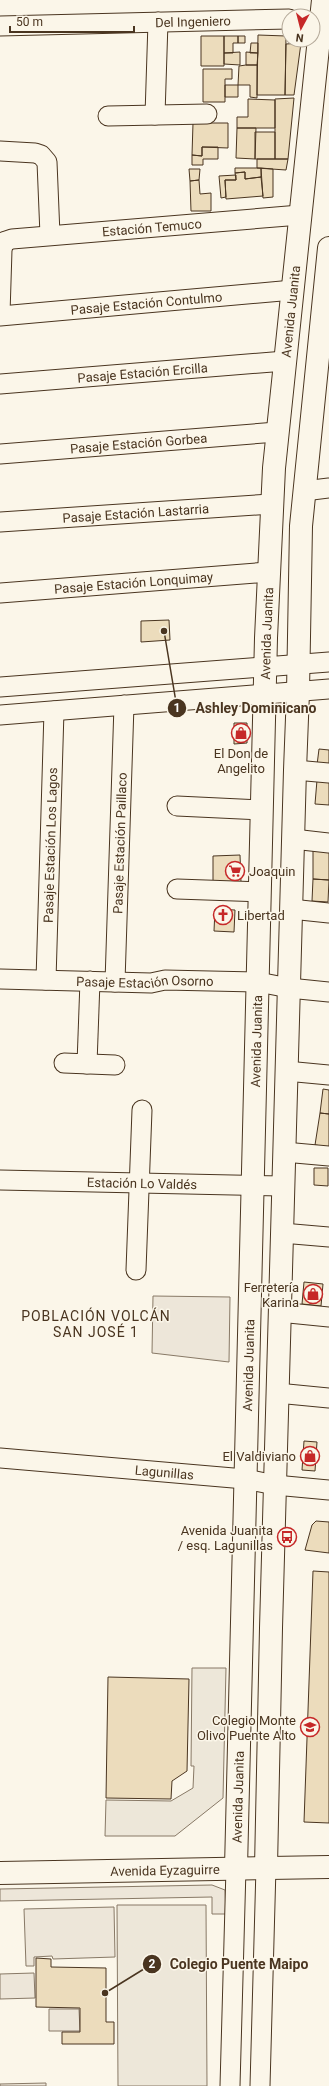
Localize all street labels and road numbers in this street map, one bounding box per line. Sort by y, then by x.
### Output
street label: Del Ingeniero [155,13,231,30]
street label: Estación Temuco [102,216,202,239]
street label: Avenida Juanita [279,265,303,358]
street label: Pasaje Estación Contulmo [70,289,223,318]
street label: Pasaje Estación Ercilla [77,360,208,386]
street label: Pasaje Estación Gorbea [69,431,208,456]
street label: Pasaje Estación Lastarria [62,501,209,526]
street label: Pasaje Estación Lonquimay [54,569,214,597]
street label: Avenida Juanita [258,587,276,680]
street label: Pasaje Estación Los Lagos [41,767,60,923]
street label: Pasaje Estación Paillaco [110,772,130,914]
street label: Pasaje Estación Osorno [76,973,214,991]
street label: Avenida Juanita [248,995,265,1088]
street label: Estación Lo Valdés [87,1175,197,1192]
street label: Avenida Juanita [240,1319,257,1412]
street label: Lagunillas [134,1463,195,1483]
street label: Avenida Juanita [230,1751,247,1843]
street label: Avenida Eyzaguirre [110,1862,220,1879]

